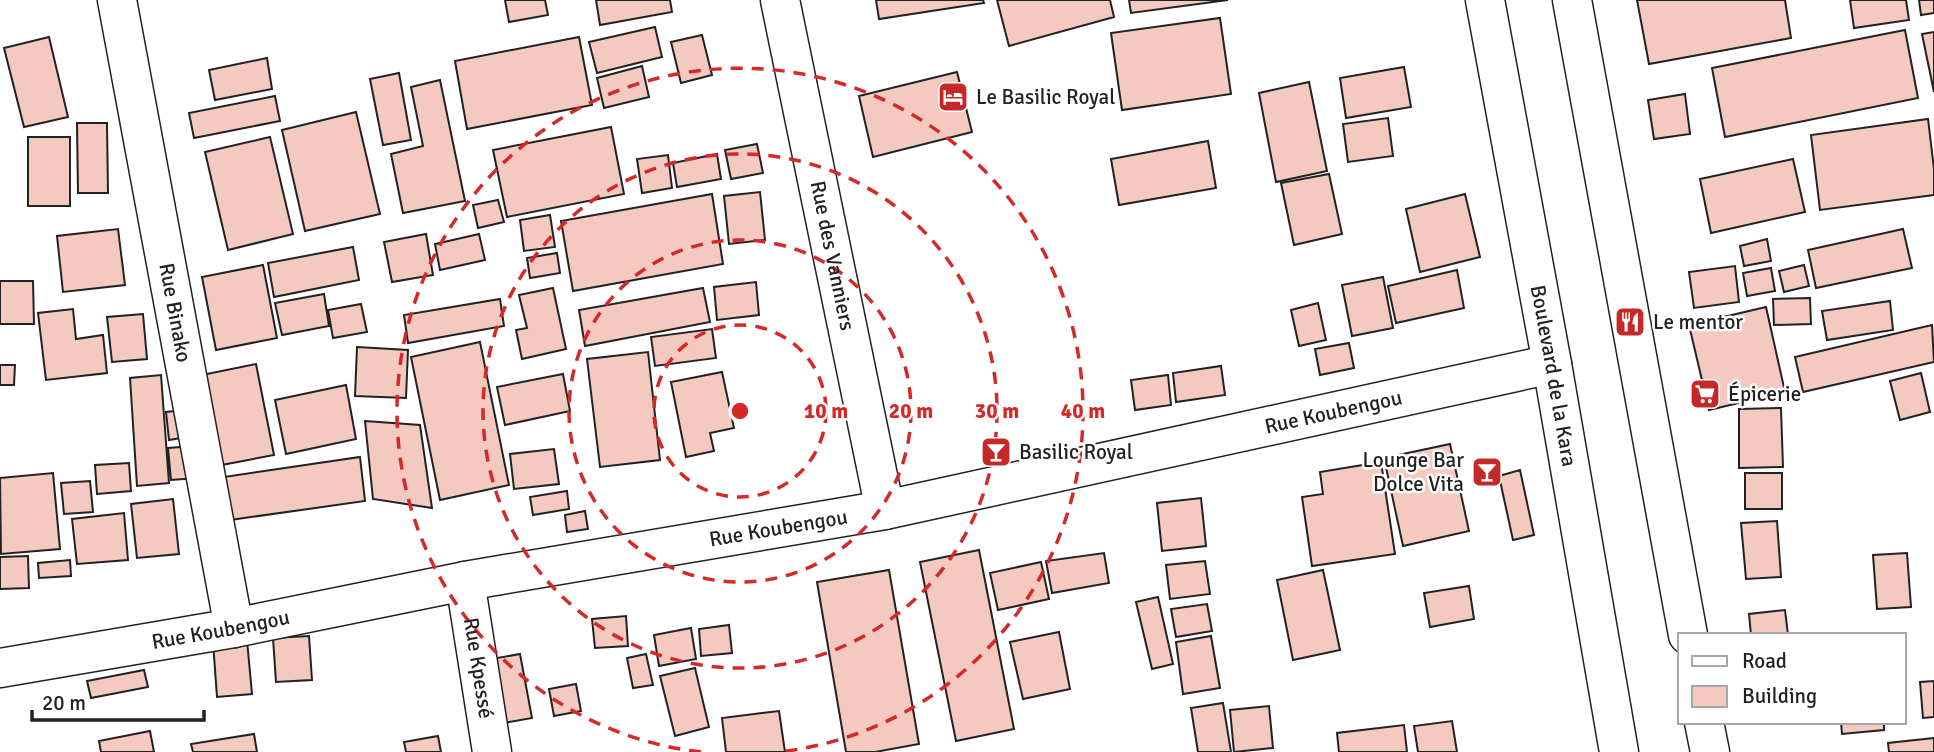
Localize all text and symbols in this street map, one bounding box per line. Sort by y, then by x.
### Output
hotel icon: Le Basilic Royal [936,80,970,114]
place label: Le Basilic Royal [976,84,1115,110]
street label: Rue des Vanniers [805,178,861,333]
street label: Rue Binako [153,261,197,364]
street label: Boulevard de la Kara [1525,283,1582,469]
restaurant icon: Le mentor [1613,305,1647,339]
place label: Le mentor [1653,309,1743,335]
supermarket icon: Épicerie [1688,377,1722,411]
place label: Épicerie [1728,381,1801,407]
street label: Rue Koubengou [1262,384,1404,440]
text: 10 m [804,398,848,424]
text: 20 m [889,398,933,424]
text: 30 m [975,398,1019,424]
text: 40 m [1061,398,1105,424]
centre of rings [728,399,752,423]
bar icon: Basilic Royal [979,435,1013,469]
place label: Basilic Royal [1019,439,1133,465]
place label: Lounge Bar Dolce Vita [1362,447,1464,497]
bar icon: Lounge Bar Dolce Vita [1470,455,1504,489]
street label: Rue Koubengou [707,504,850,552]
street label: Rue Koubengou [150,604,292,655]
street label: Rue Kpessé [458,616,500,720]
legend [1678,633,1906,724]
text: Road [1742,648,1787,674]
scale bar [32,678,203,722]
text: Building [1742,683,1817,709]
text: 20 m [42,690,86,716]

